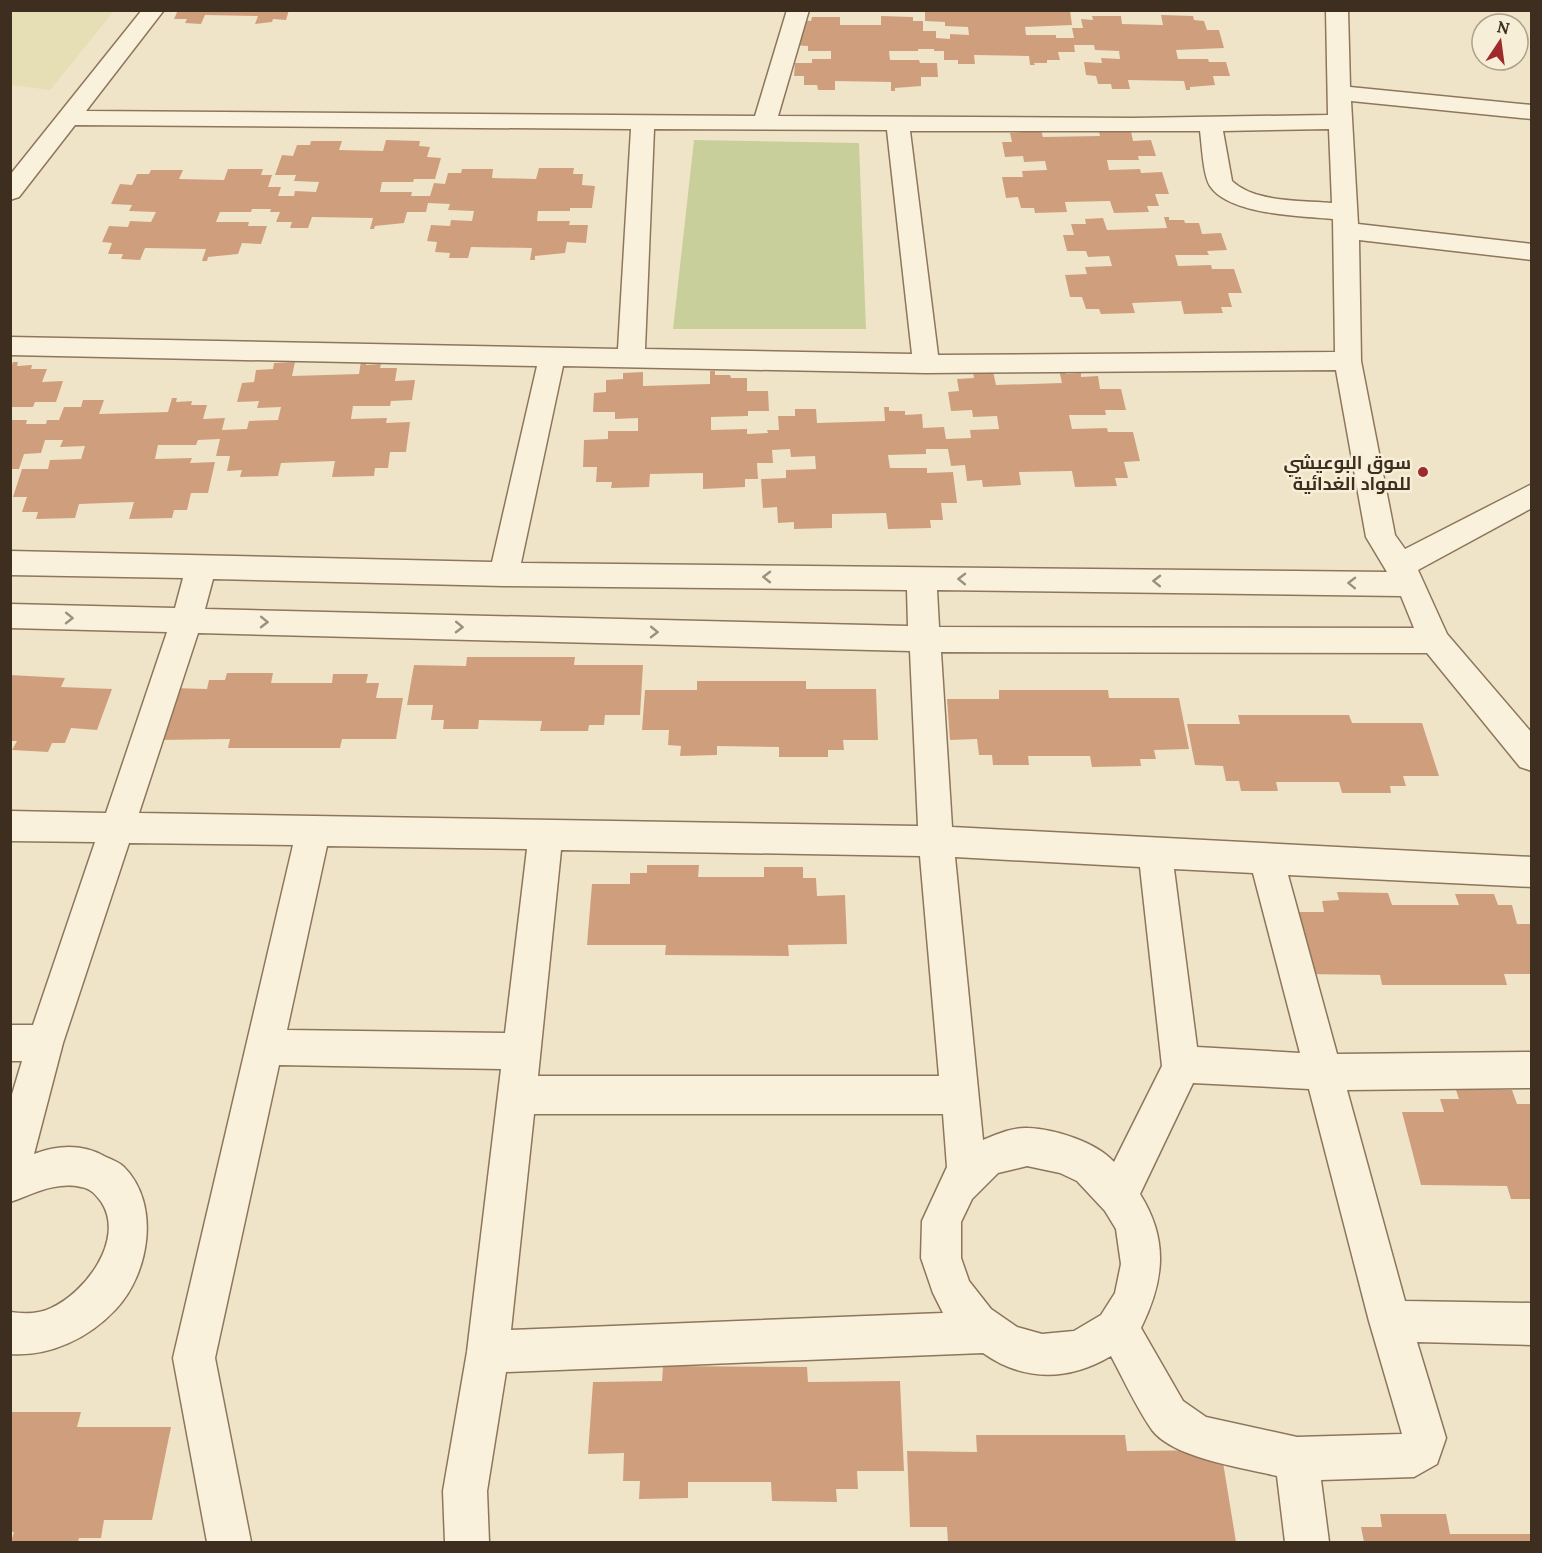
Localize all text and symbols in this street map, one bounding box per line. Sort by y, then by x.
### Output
north arrow [1470,12,1530,72]
text: N [1495,16,1512,39]
place label: سوق البوعيشي للمواد الغدائية [1284,451,1411,495]
marker: سوق البوعيشي للمواد الغدائية [1416,465,1430,479]
one-way arrow [763,571,772,583]
one-way arrow [958,573,967,585]
one-way arrow [1153,575,1162,587]
one-way arrow [1348,577,1357,589]
one-way arrow [64,611,73,624]
one-way arrow [259,616,268,628]
one-way arrow [454,621,463,633]
one-way arrow [649,626,658,638]

